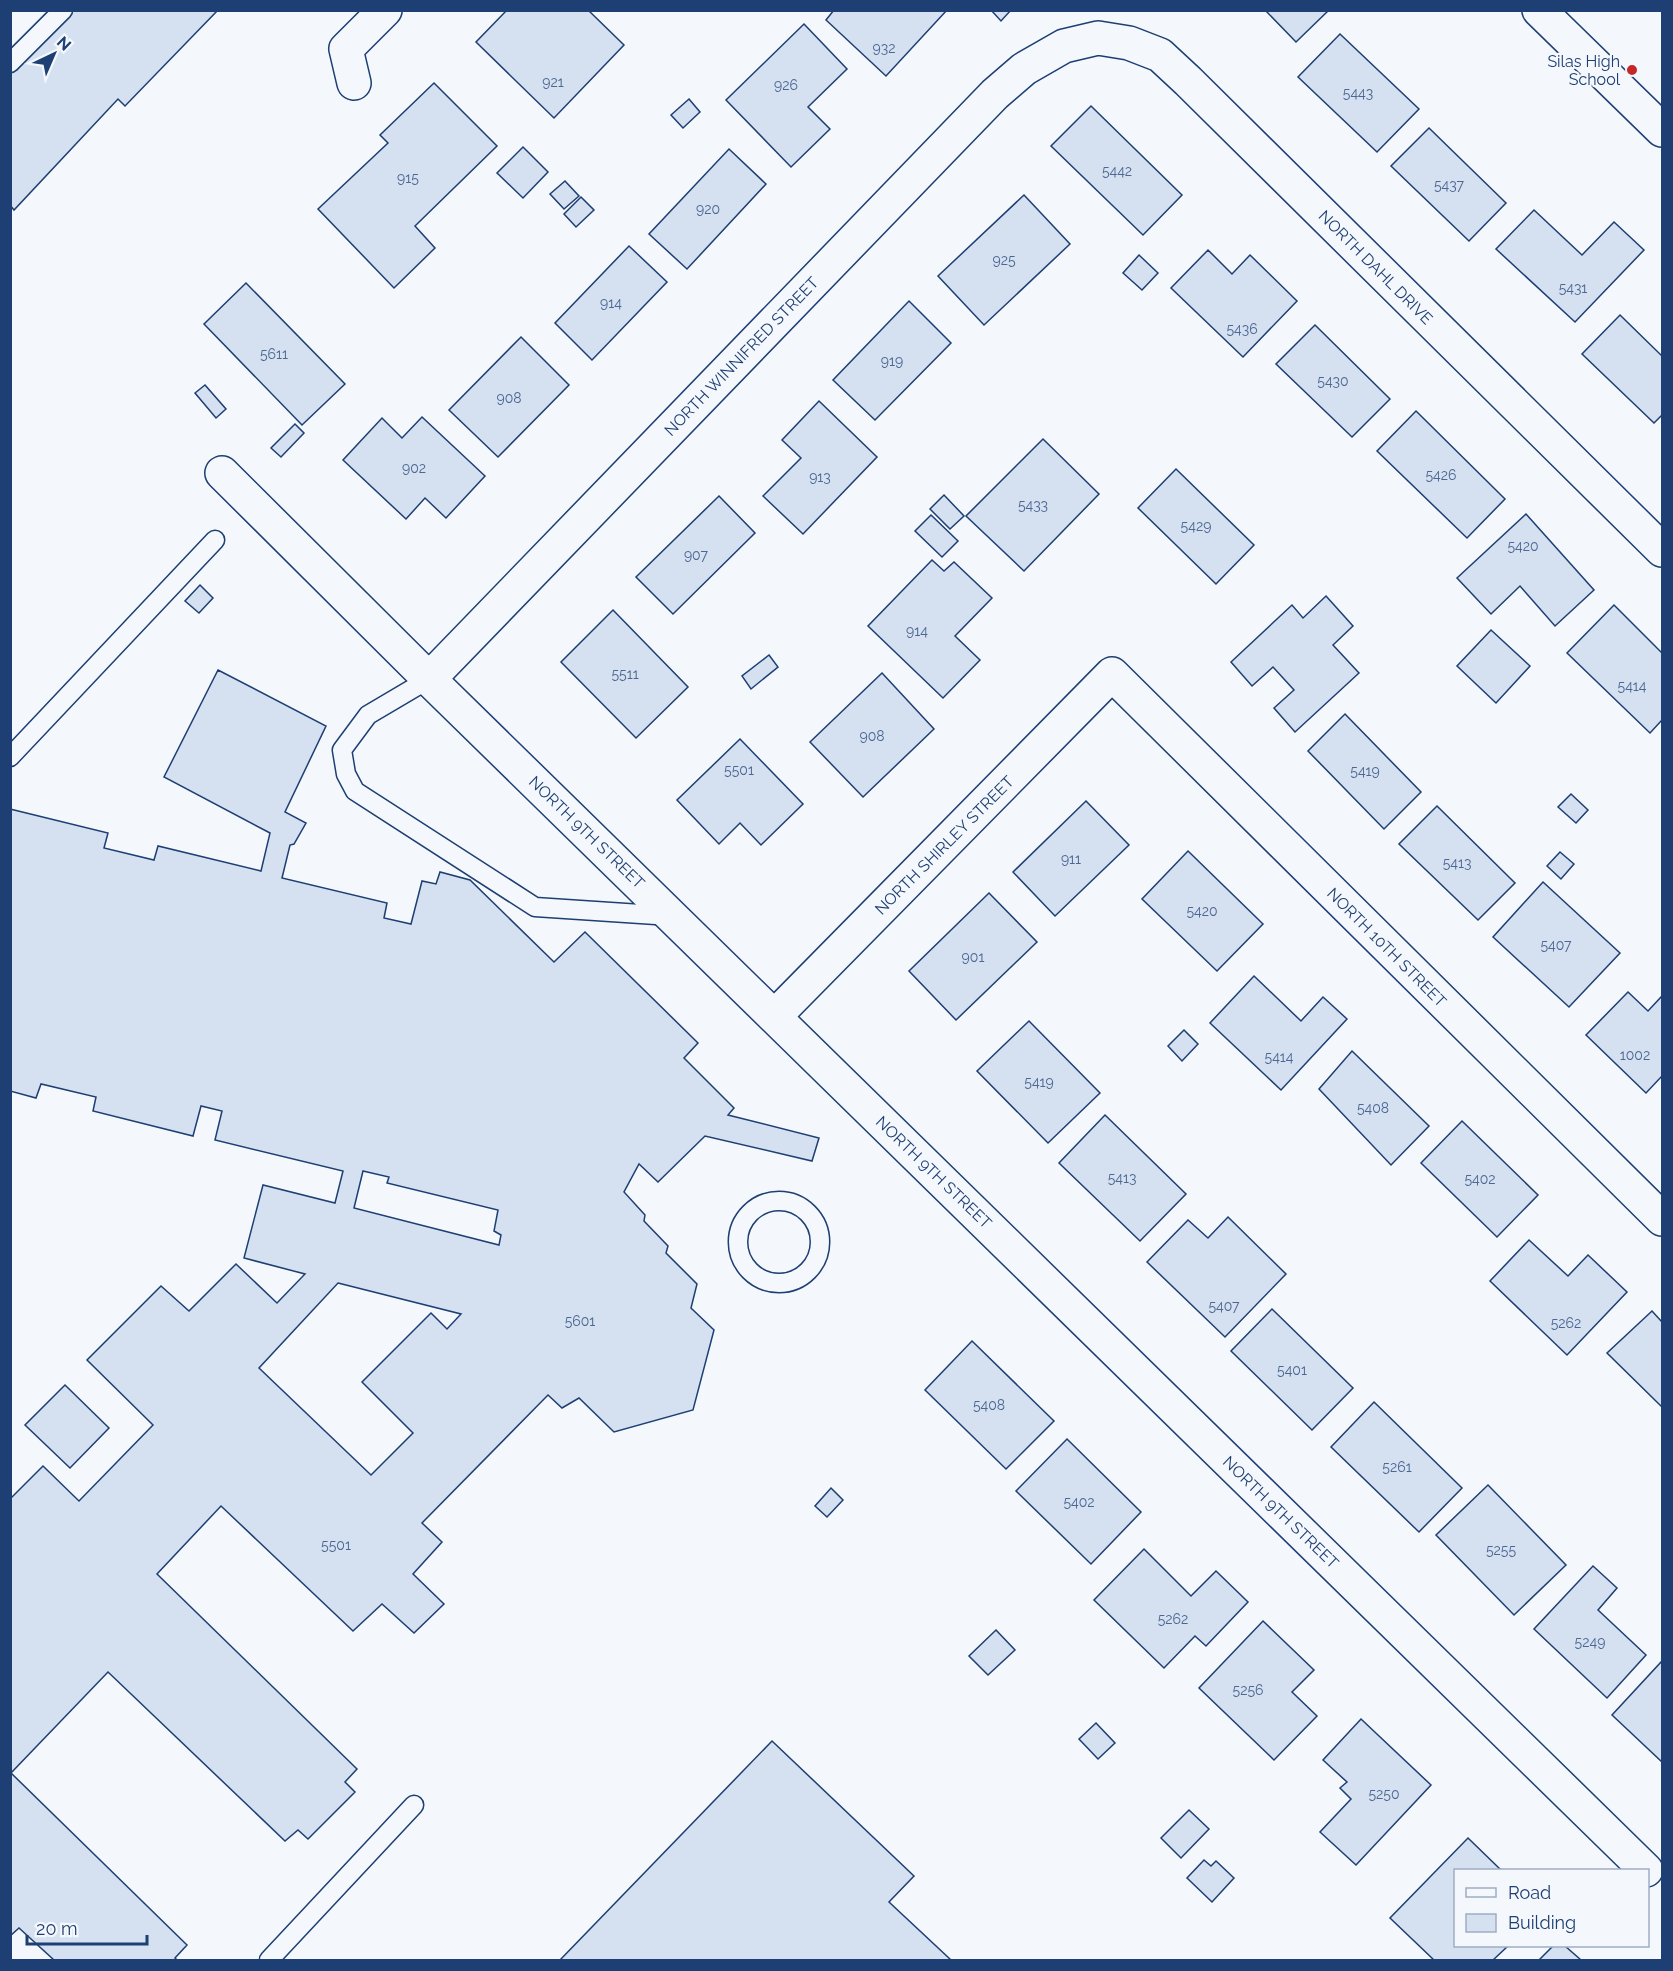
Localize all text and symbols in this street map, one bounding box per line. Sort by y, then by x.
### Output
north arrow [24,24,84,84]
text: N [53,32,75,55]
house number: 932 [873,40,895,56]
place label: Silas High School [1547,52,1621,89]
marker: Silas High School [1625,63,1639,77]
house number: 921 [542,74,564,90]
house number: 926 [774,77,798,93]
house number: 5443 [1343,85,1373,101]
house number: 5442 [1102,163,1132,179]
house number: 915 [397,170,419,186]
house number: 5437 [1434,177,1465,193]
house number: 920 [696,201,720,217]
street label: NORTH DAHL DRIVE [1315,206,1437,328]
house number: 925 [992,252,1016,268]
street label: NORTH WINNIFRED STREET [660,273,822,440]
house number: 5431 [1559,280,1587,296]
house number: 914 [600,295,622,311]
house number: 5436 [1226,321,1258,337]
house number: 5611 [260,346,288,362]
house number: 919 [881,353,903,369]
house number: 5430 [1317,373,1349,389]
house number: 908 [496,390,522,406]
house number: 902 [402,460,426,476]
house number: 5426 [1425,467,1457,483]
house number: 913 [809,469,831,485]
house number: 5433 [1018,497,1048,513]
house number: 5429 [1181,518,1211,534]
house number: 5420 [1507,538,1539,554]
house number: 907 [684,547,709,563]
house number: 914 [906,623,928,639]
house number: 5511 [611,666,639,682]
house number: 5414 [1618,678,1647,694]
house number: 908 [859,728,885,744]
house number: 5501 [724,762,754,778]
house number: 5419 [1350,763,1380,779]
street label: NORTH 9TH STREET [525,772,649,893]
street label: NORTH SHIRLEY STREET [871,772,1018,919]
house number: 911 [1061,851,1081,867]
house number: 5413 [1443,855,1471,871]
street label: NORTH 10TH STREET [1323,884,1450,1011]
house number: 5420 [1186,903,1218,919]
house number: 5407 [1540,937,1572,953]
house number: 901 [962,949,984,965]
house number: 1002 [1620,1047,1650,1063]
house number: 5414 [1265,1049,1294,1065]
house number: 5419 [1024,1074,1054,1090]
house number: 5408 [1357,1100,1389,1116]
street label: NORTH 9TH STREET [872,1112,996,1233]
house number: 5413 [1108,1170,1136,1186]
house number: 5402 [1464,1171,1496,1187]
house number: 5407 [1208,1298,1240,1314]
house number: 5601 [565,1313,595,1329]
house number: 5262 [1551,1315,1581,1331]
house number: 5401 [1277,1362,1307,1378]
house number: 5408 [973,1397,1005,1413]
street label: NORTH 9TH STREET [1219,1452,1343,1573]
house number: 5261 [1382,1459,1412,1475]
house number: 5402 [1063,1494,1095,1510]
house number: 5501 [321,1537,351,1553]
house number: 5255 [1486,1542,1516,1558]
house number: 5262 [1158,1611,1188,1627]
house number: 5249 [1575,1634,1605,1650]
house number: 5256 [1233,1682,1264,1698]
house number: 5250 [1368,1786,1400,1802]
legend [1454,1869,1649,1947]
text: Road [1508,1882,1551,1903]
scale bar [27,1908,147,1946]
text: Building [1508,1912,1576,1933]
text: 20 m [36,1918,78,1939]

